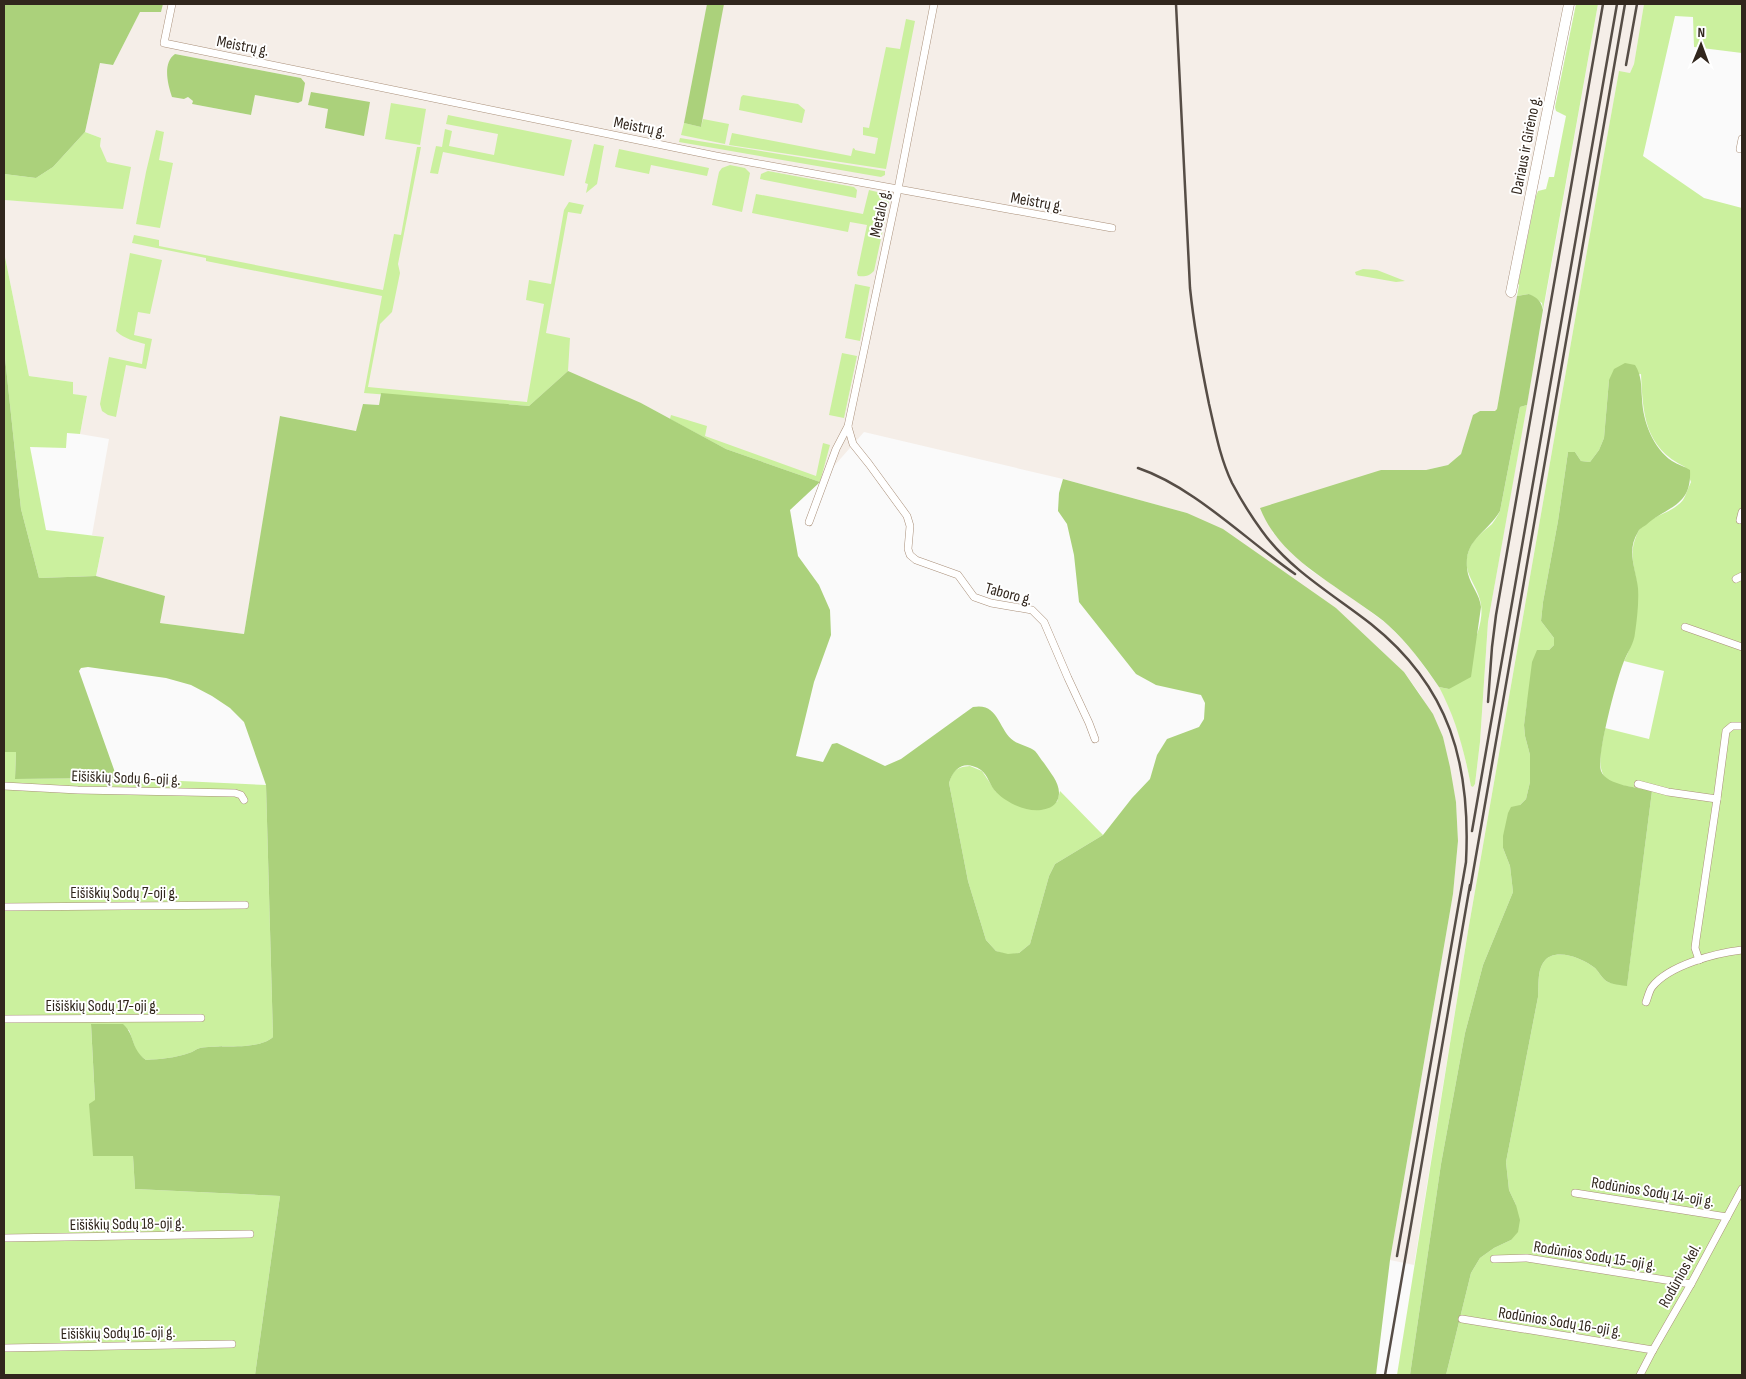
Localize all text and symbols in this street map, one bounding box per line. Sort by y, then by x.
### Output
north arrow [1676,20,1726,70]
text: N [1697,24,1705,41]
street label: Meistrų g. [215,32,270,61]
street label: Dariaus ir Girėno g. [1508,94,1545,196]
street label: Meistrų g. [612,113,667,142]
street label: Metalo g. [866,188,895,239]
street label: Meistrų g. [1009,189,1064,216]
street label: Taboro g. [983,579,1034,610]
street label: Eišiškių Sodų 6-oji g. [71,767,181,790]
street label: Eišiškių Sodų 7-oji g. [70,884,178,903]
street label: Eišiškių Sodų 17-oji g. [45,997,159,1016]
street label: Rodūnios Sodų 14-oji g. [1590,1173,1715,1212]
street label: Eišiškių Sodų 18-oji g. [70,1214,185,1235]
street label: Rodūnios Sodų 15-oji g. [1532,1237,1657,1276]
street label: Rodūnios kel. [1655,1240,1706,1311]
street label: Rodūnios Sodų 16-oji g. [1497,1303,1623,1342]
street label: Eišiškių Sodų 16-oji g. [61,1323,176,1344]

